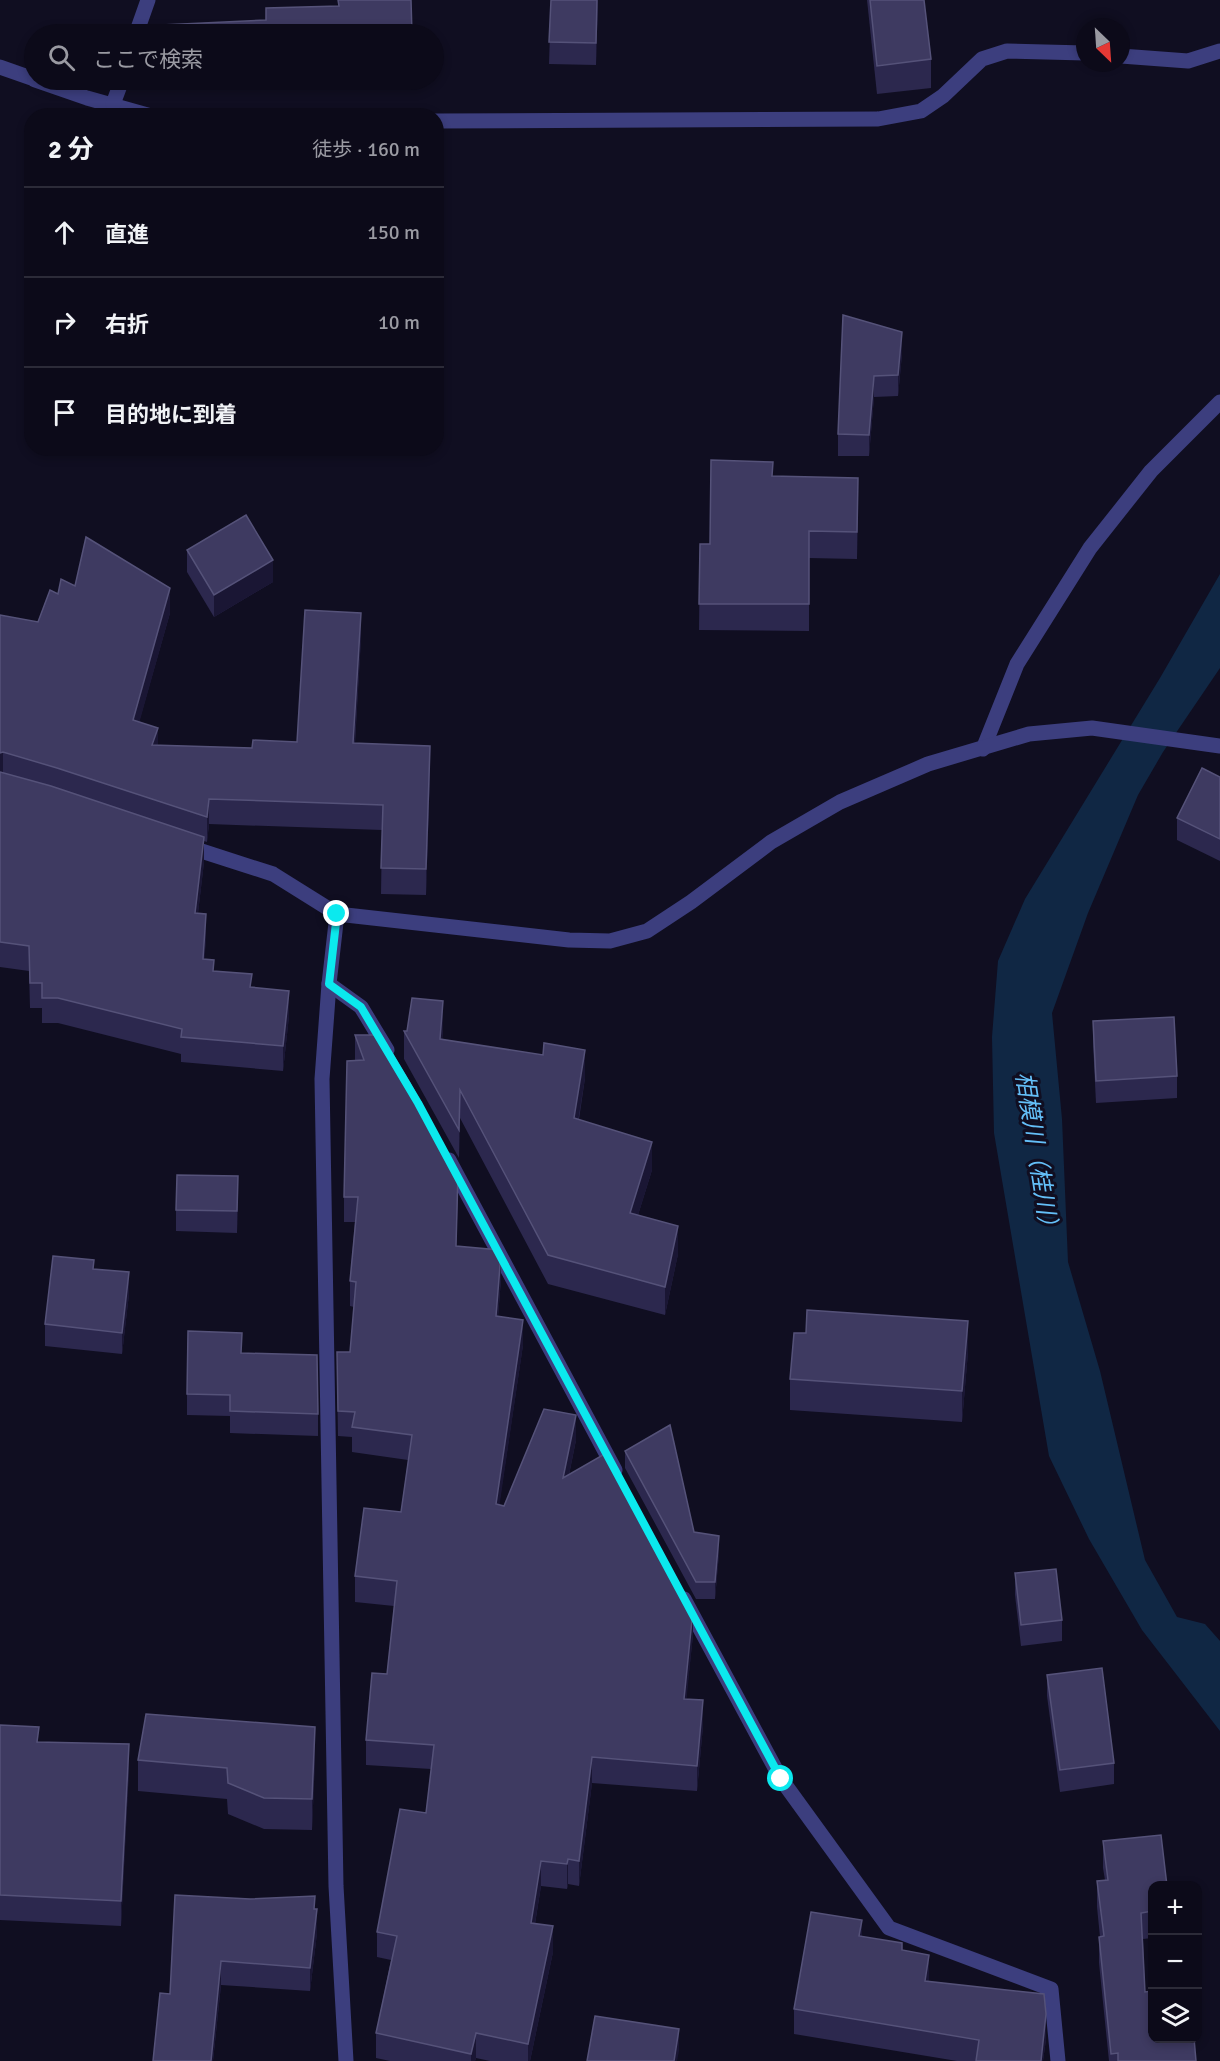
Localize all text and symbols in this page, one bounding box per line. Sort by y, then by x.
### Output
north arrow [1076,18,1130,72]
search box [24,24,444,90]
icon: search [45,41,78,74]
text: ここで検索 [93,46,203,73]
text: 2 分 [48,134,94,166]
text: 徒歩 · 160 m [312,137,420,162]
icon: ahead [48,216,81,249]
text: 150 m [367,220,420,245]
text: 直進 [105,221,149,248]
icon: right [48,306,81,339]
text: 10 m [378,310,420,335]
text: 右折 [105,311,149,338]
icon: arrive [48,396,81,429]
text: 目的地に到着 [105,401,237,428]
route end [323,900,349,926]
water label: 相模川（桂川） [1009,1070,1065,1240]
route start [767,1765,793,1791]
map controls [1148,1881,1202,2043]
button: + [1148,1881,1202,1935]
button: − [1148,1935,1202,1989]
button: layers [1148,1989,1202,2043]

